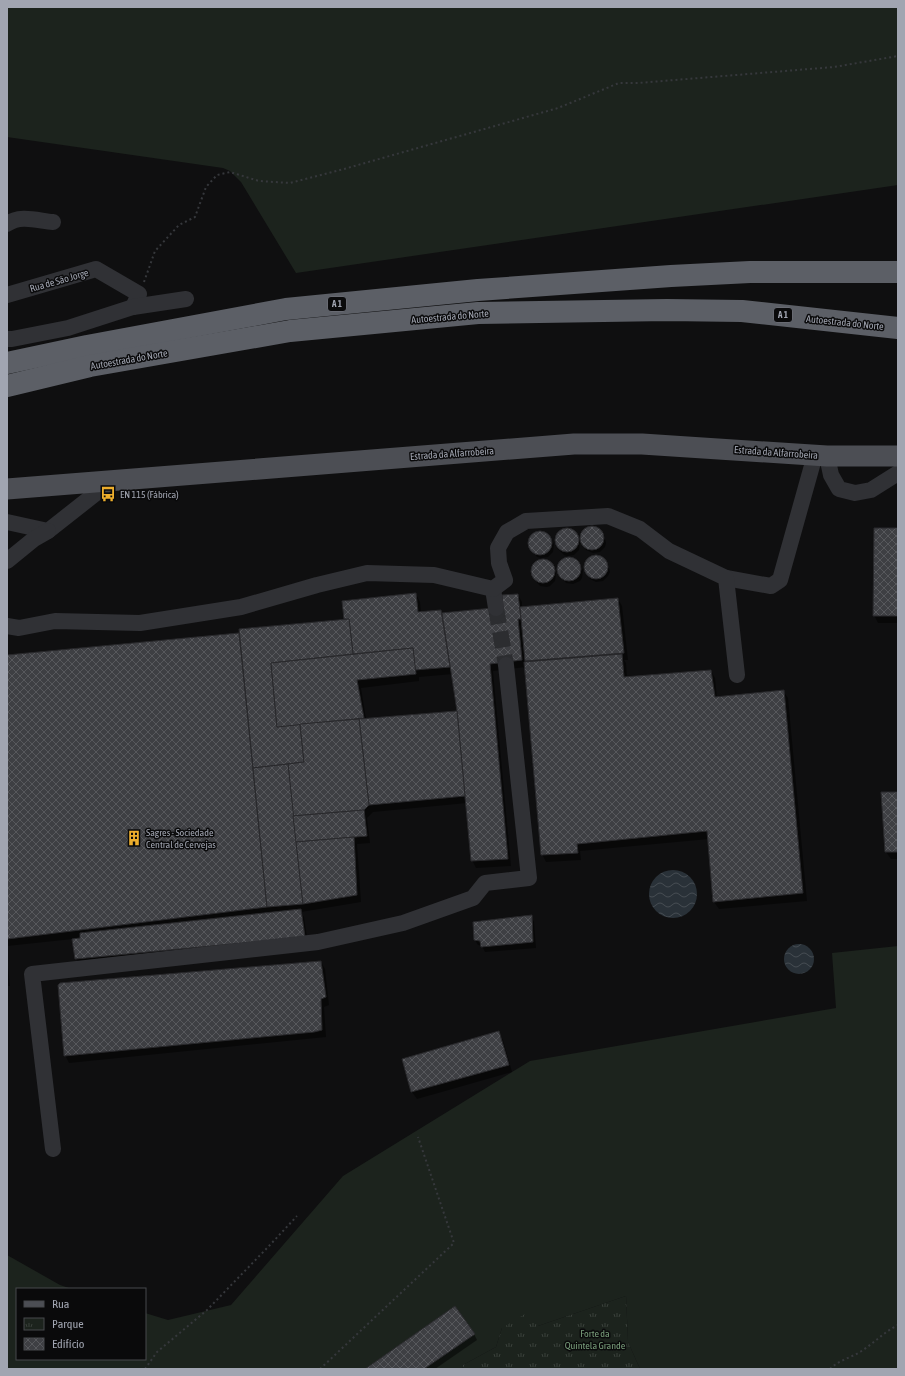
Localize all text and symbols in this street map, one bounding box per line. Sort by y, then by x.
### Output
street label: Rua de São Jorge [28,267,90,294]
road number: A 1 [328,297,346,311]
street label: Autoestrada do Norte [411,308,490,325]
road number: A 1 [774,308,792,322]
street label: Autoestrada do Norte [806,313,885,332]
street label: Autoestrada do Norte [90,347,169,372]
street label: Estrada da Alfarrobeira [734,444,819,461]
street label: Estrada da Alfarrobeira [410,445,495,462]
bus stop icon: EN 115 (Fábrica) [99,485,117,503]
place label: EN 115 (Fábrica) [120,489,179,500]
place label: Sagres - Sociedade Central de Cervejas [146,827,216,850]
building icon: Sagres - Sociedade Central de Cervejas [125,829,143,847]
legend [16,1288,146,1360]
text: Rua [52,1297,69,1311]
text: Parque [52,1317,84,1331]
park label: Forte da Quintela Grande [565,1328,626,1351]
text: Edifício [52,1337,85,1351]

